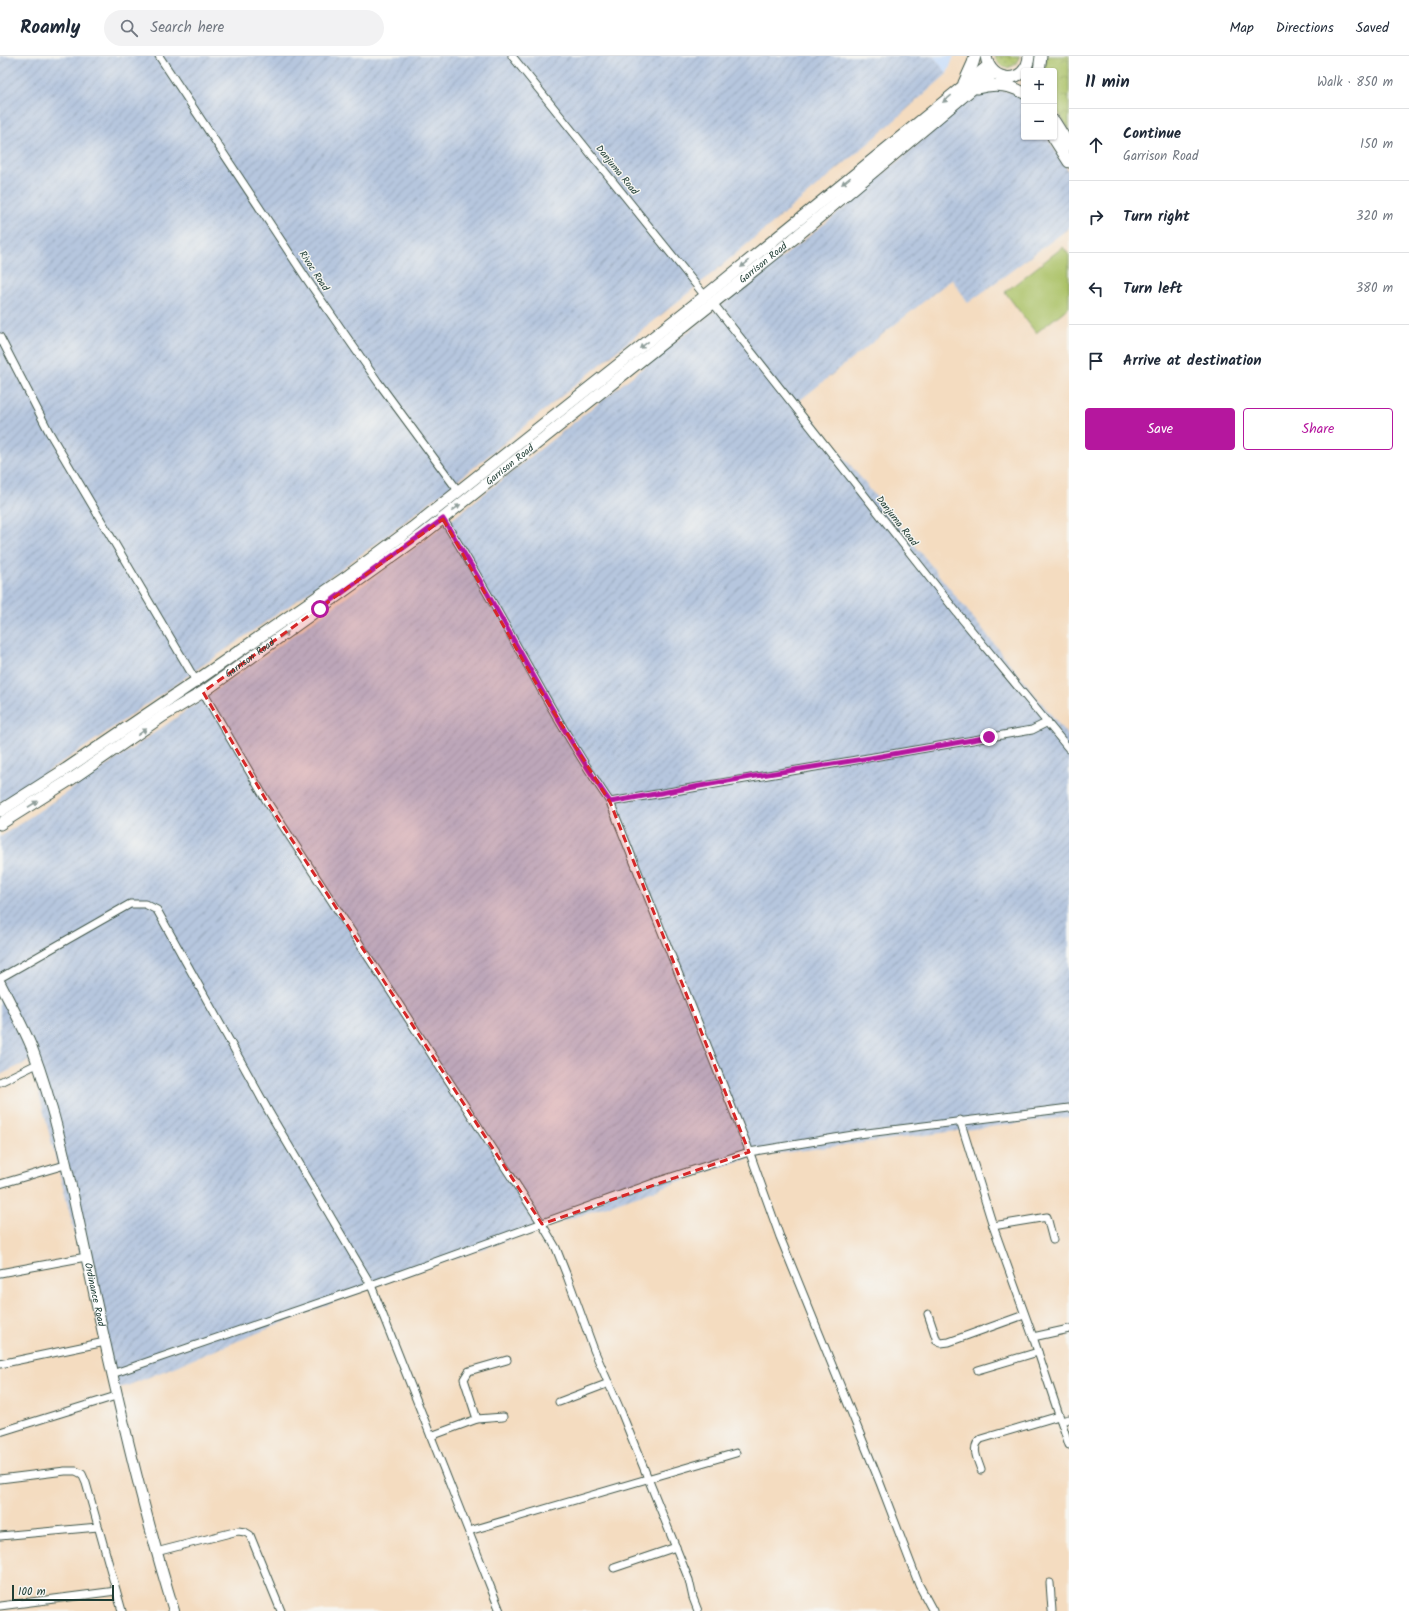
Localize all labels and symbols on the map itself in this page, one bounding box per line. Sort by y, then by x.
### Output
one-way arrow [941,95,952,103]
street label: Danjuma Road [592,141,643,199]
one-way arrow [840,177,851,185]
street label: Garrison Road [735,238,792,287]
street label: Rivoc Road [295,248,334,295]
one-way arrow [740,259,751,268]
one-way arrow [638,341,649,349]
street label: Garrison Road [482,440,538,489]
street label: Danjuma Road [872,492,923,551]
one-way arrow [451,504,462,513]
route start [311,600,329,618]
one-way arrow [278,631,289,639]
street label: Garrison Road [222,634,279,682]
one-way arrow [136,728,147,736]
route end [980,728,998,746]
one-way arrow [28,800,39,808]
street label: Ordinance Road [80,1261,110,1329]
scale bar [12,1583,114,1602]

